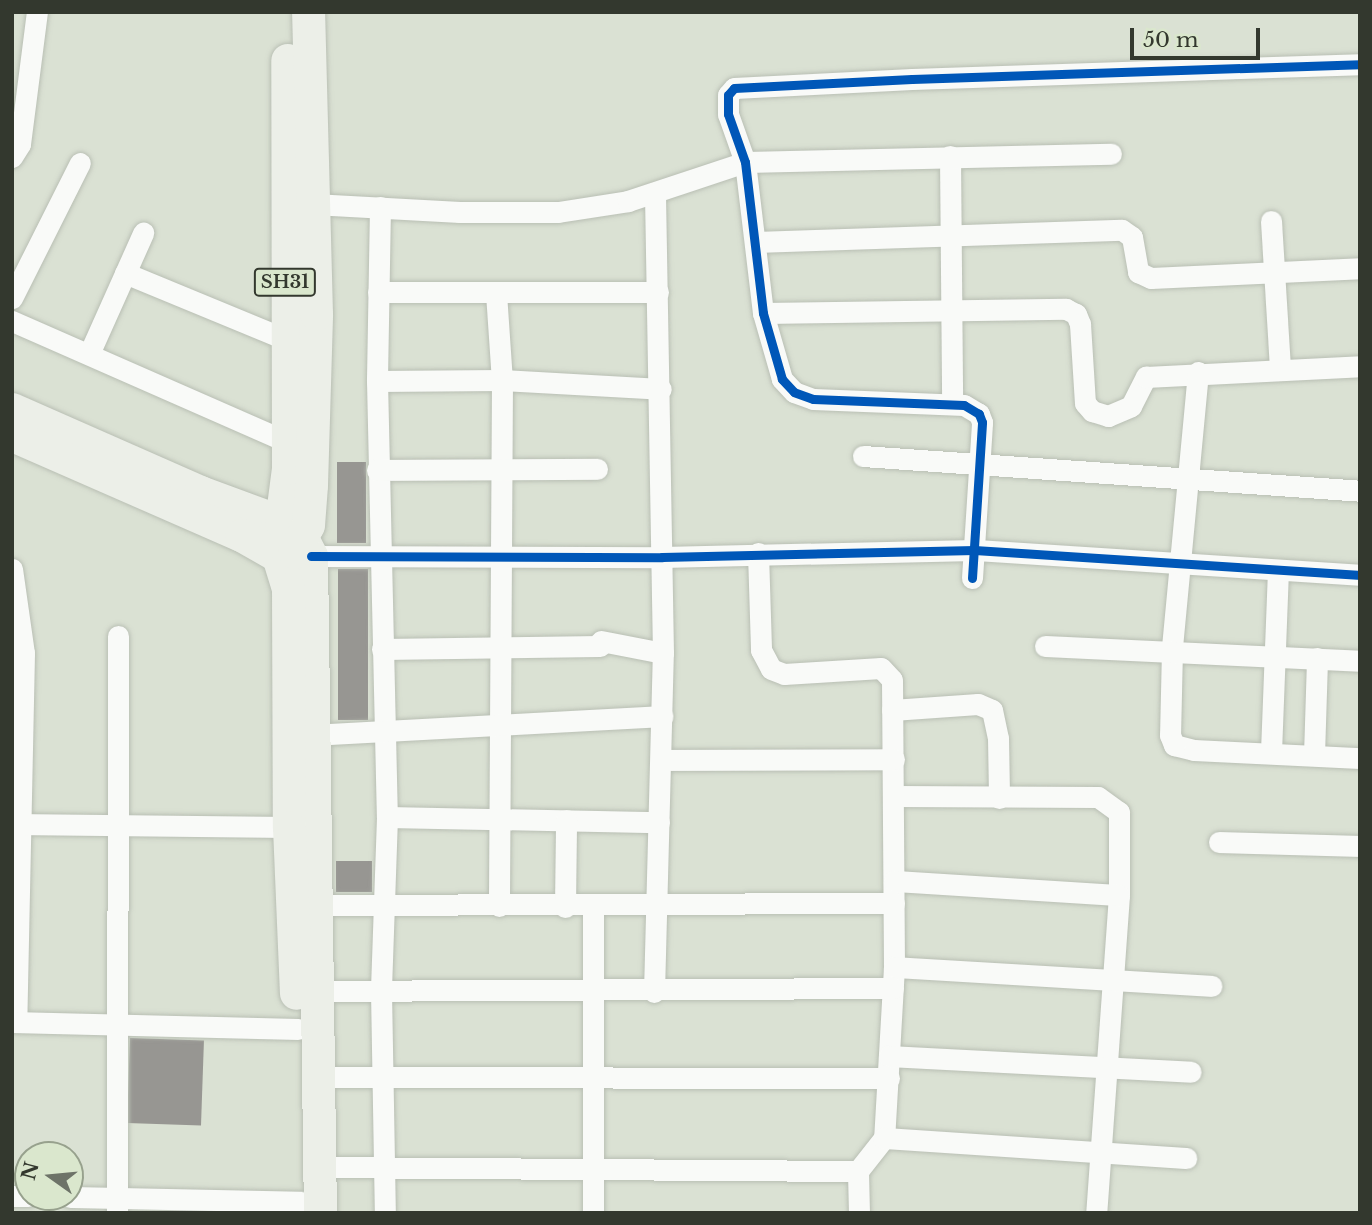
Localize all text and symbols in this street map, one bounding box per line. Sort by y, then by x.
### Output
scale bar [1134,14,1264,58]
text: 50 m [1143,27,1198,53]
road number: SH31 [254,268,316,296]
north arrow [14,1141,84,1211]
text: N [17,1159,44,1183]

